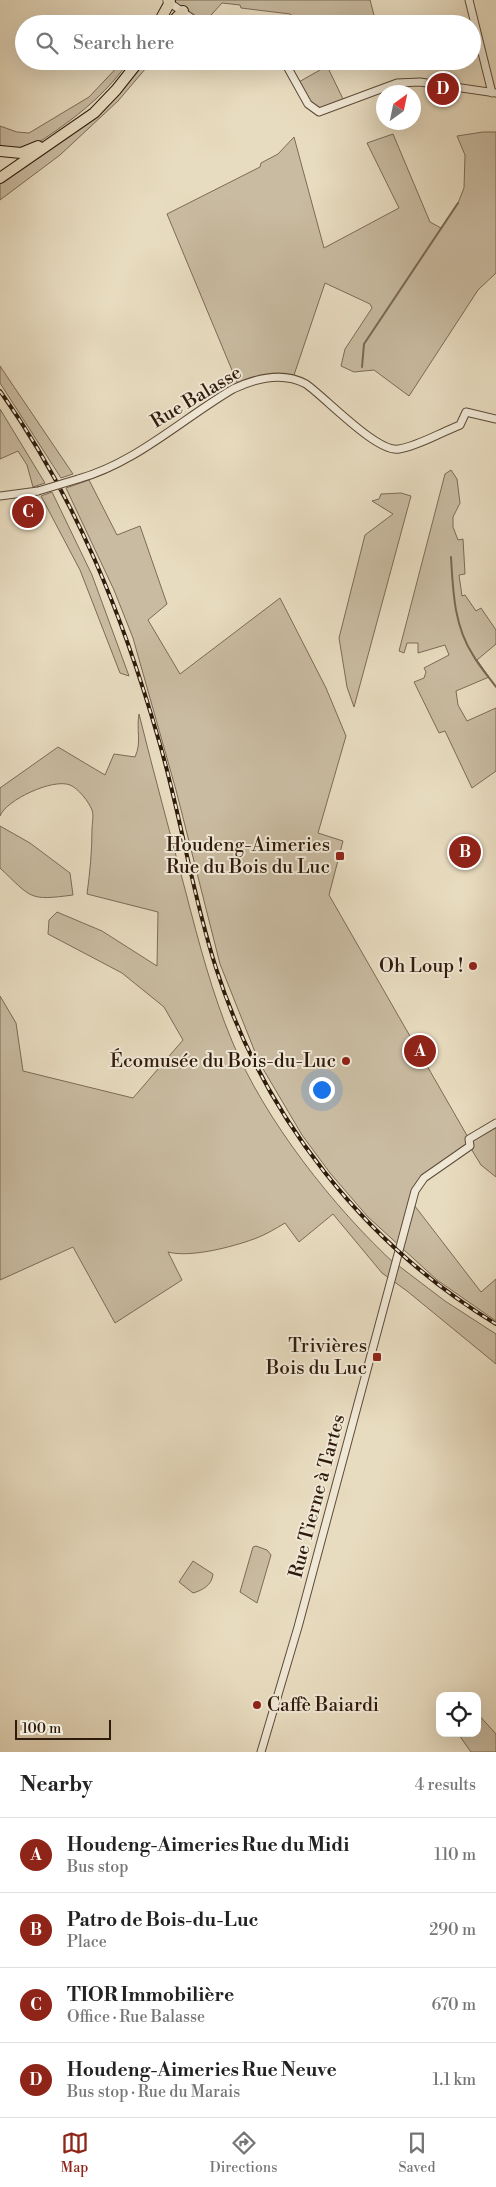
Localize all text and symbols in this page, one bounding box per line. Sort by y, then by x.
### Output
search box [15,15,481,70]
icon: search [33,29,61,57]
text: Search here [73,31,174,55]
pin: D [427,70,459,108]
north arrow [376,85,421,130]
street label: Rue Balasse [146,360,246,434]
pin: C [12,493,44,531]
place label: Houdeng-Aimeries Rue du Bois du Luc [166,833,330,879]
pin: B [449,833,481,871]
marker: Houdeng-Aimeries Rue du Bois du Luc [334,850,346,862]
place label: Oh Loup ! [379,954,463,978]
marker: Oh Loup ! [467,960,479,972]
pin: A [404,1032,436,1070]
place label: Écomusée du Bois-du-Luc [110,1048,336,1073]
marker: Écomusée du Bois-du-Luc [340,1055,352,1067]
your location [309,1077,335,1103]
place label: Trivières Bois du Luc [265,1334,367,1380]
marker: Trivières Bois du Luc [371,1351,383,1363]
street label: Rue Tierne à Tartes [284,1411,350,1581]
map controls [436,1692,481,1737]
button: locate [436,1692,481,1737]
place label: Caffè Baiardi [267,1693,379,1717]
marker: Caffè Baiardi [251,1699,263,1711]
scale bar [15,1717,111,1740]
text: 100 m [22,1720,61,1738]
text: Nearby [20,1772,93,1798]
text: 4 results [415,1775,476,1795]
text: Houdeng-Aimeries Rue du Midi [67,1833,349,1857]
text: A [30,1845,42,1865]
text: 110 m [434,1845,476,1865]
text: Bus stop [67,1857,129,1877]
text: Patro de Bois-du-Luc [67,1908,258,1932]
text: B [30,1920,42,1940]
text: 290 m [429,1920,476,1940]
text: Place [67,1932,107,1952]
text: TIOR Immobilière [67,1983,234,2007]
text: C [30,1995,42,2015]
text: 670 m [432,1995,476,2015]
text: Office · Rue Balasse [67,2007,205,2027]
text: Houdeng-Aimeries Rue Neuve [67,2058,337,2082]
text: D [30,2070,42,2090]
text: 1.1 km [432,2070,476,2090]
text: Bus stop · Rue du Marais [67,2082,240,2102]
tab: Map [61,2129,89,2177]
tab: Directions [210,2129,277,2177]
tab: Saved [399,2129,435,2177]

